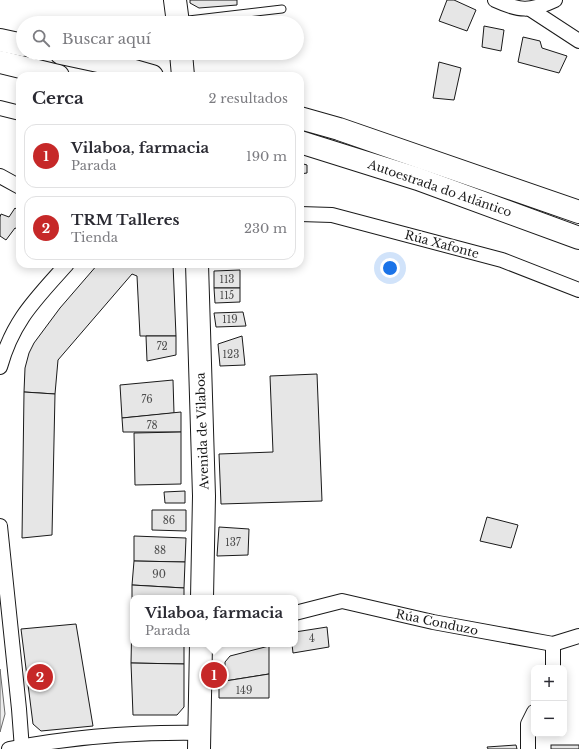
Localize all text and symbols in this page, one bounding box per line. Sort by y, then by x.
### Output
search box [16,16,304,60]
icon: search [30,27,52,49]
text: Buscar aquí [62,29,151,48]
text: Cerca [32,88,84,109]
text: 2 resultados [209,90,288,107]
text: Vilaboa, farmacia [71,138,209,157]
text: 1 [43,148,49,165]
text: 190 m [246,148,287,165]
street label: Autoestrada do Atlántico [365,156,514,220]
text: Parada [71,157,116,174]
text: TRM Talleres [71,210,179,229]
text: 2 [42,220,50,237]
text: 230 m [244,220,287,237]
street label: Rúa Xafonte [403,227,481,261]
text: Tienda [71,229,118,246]
your location [380,258,400,278]
house number: 113 [219,273,235,286]
house number: 115 [220,289,235,302]
house number: 119 [222,313,238,326]
house number: 72 [156,340,168,353]
house number: 123 [223,348,239,361]
street label: Avenida de Vilaboa [192,372,212,491]
house number: 76 [141,393,153,406]
house number: 78 [146,419,158,432]
house number: 86 [163,514,175,527]
house number: 137 [225,536,242,549]
house number: 88 [154,544,166,557]
house number: 90 [152,568,166,581]
popup [130,595,298,647]
text: Vilaboa, farmacia [145,603,283,622]
street label: Rúa Conduzo [394,606,480,638]
text: Parada [145,622,190,639]
house number: 4 [309,632,315,645]
pin: 1 [201,660,227,690]
pin: 2 [27,662,53,692]
map controls [531,665,567,737]
button: + [531,665,567,701]
house number: 149 [236,684,252,697]
button: − [531,701,567,737]

